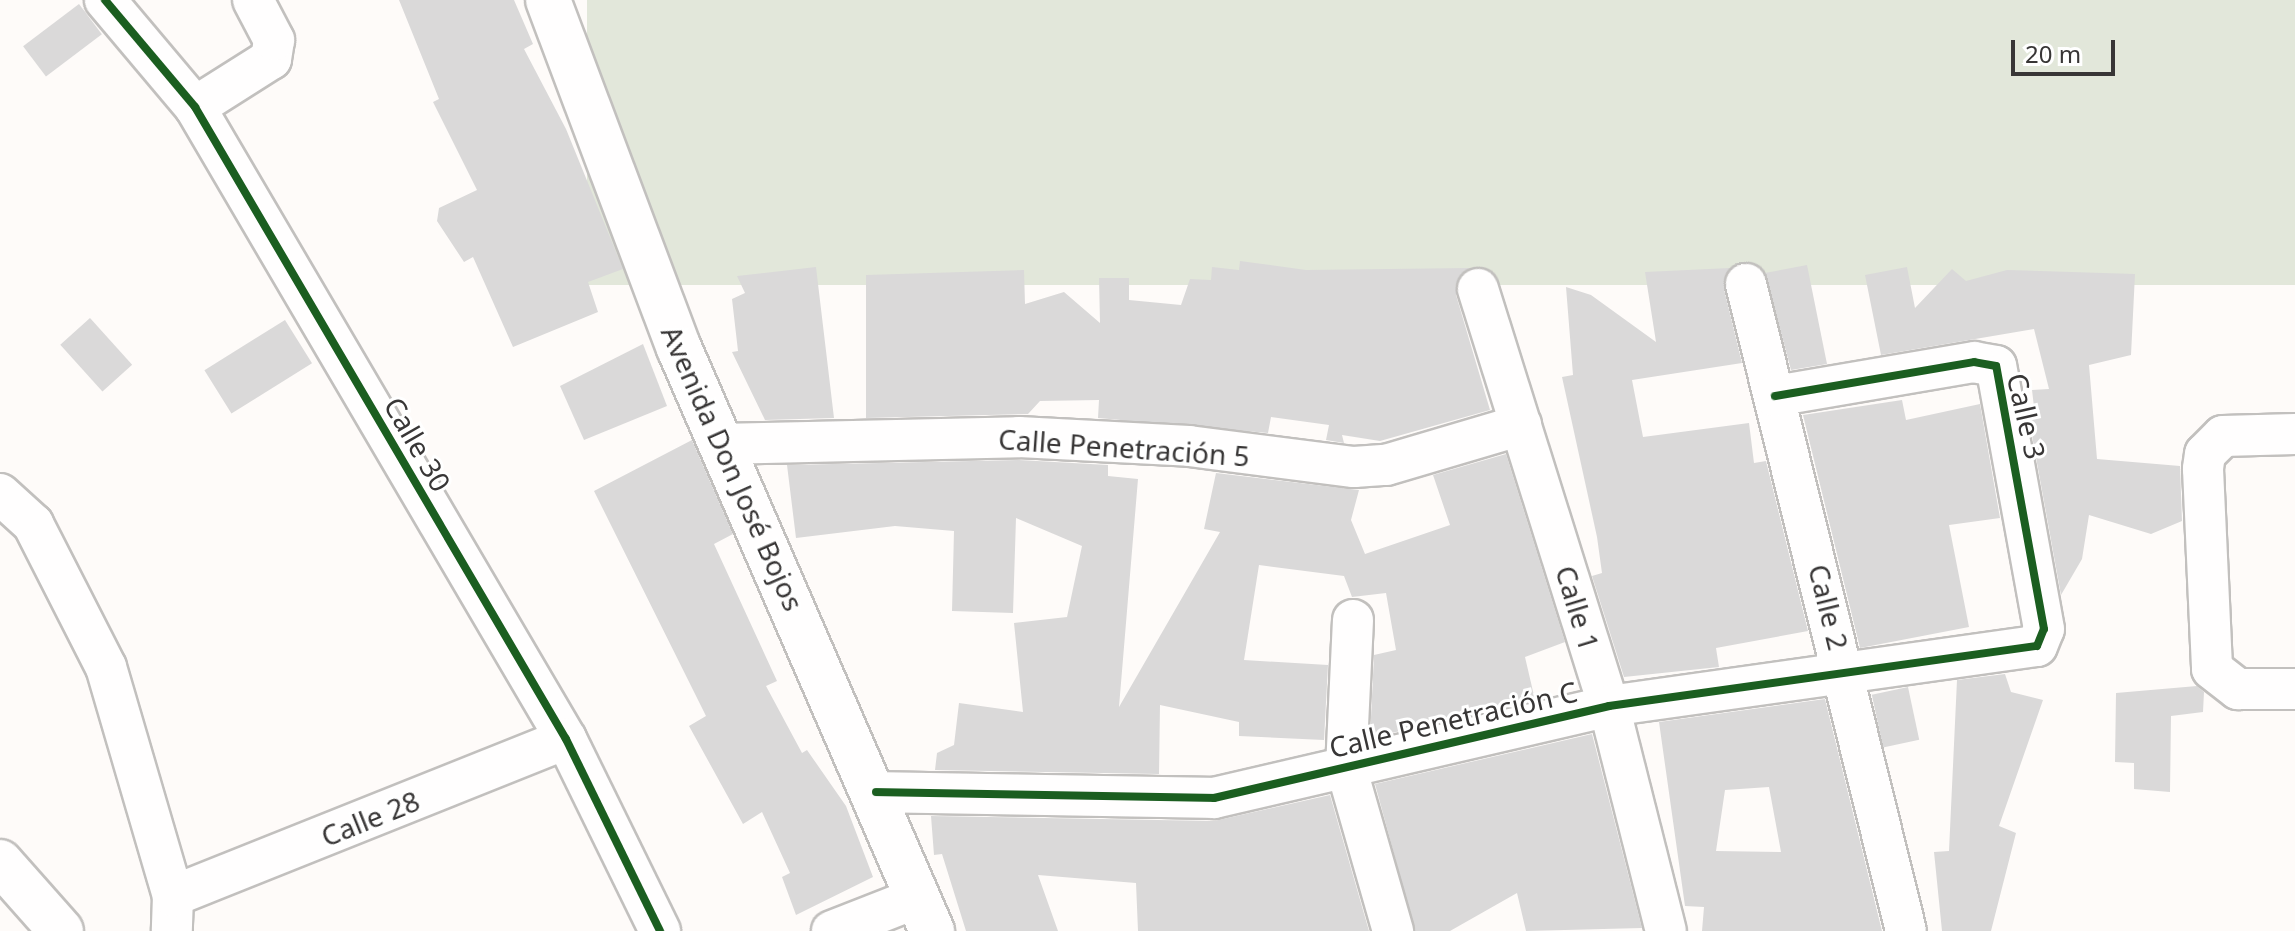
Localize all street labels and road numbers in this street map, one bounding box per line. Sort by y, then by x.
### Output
street label: Avenida Don José Bojos [655,320,811,616]
street label: Calle 3 [2001,370,2053,462]
street label: Calle 30 [378,391,458,497]
street label: Calle Penetración 5 [997,421,1251,473]
street label: Calle 2 [1802,561,1856,653]
street label: Calle 1 [1549,562,1607,654]
street label: Calle Penetración C [1326,674,1580,764]
street label: Calle 28 [316,783,424,853]

